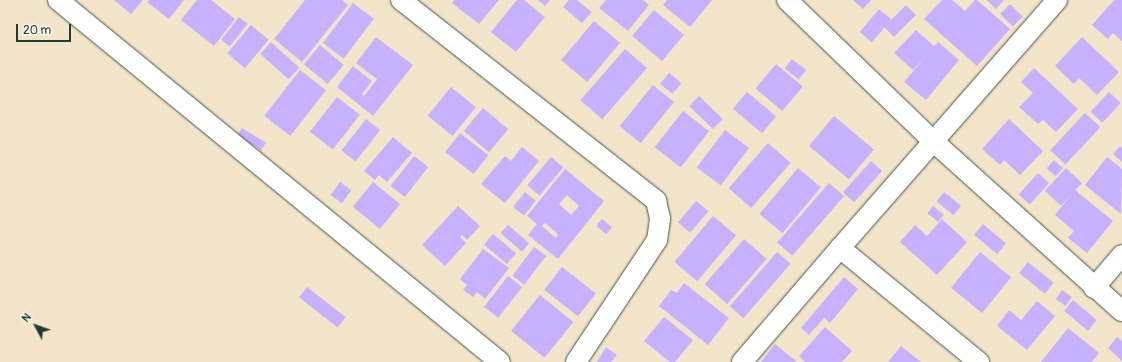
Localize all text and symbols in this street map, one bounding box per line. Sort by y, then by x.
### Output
scale bar [18,16,73,42]
text: 20 m [23,23,51,38]
north arrow [16,306,56,346]
text: N [19,311,34,325]

